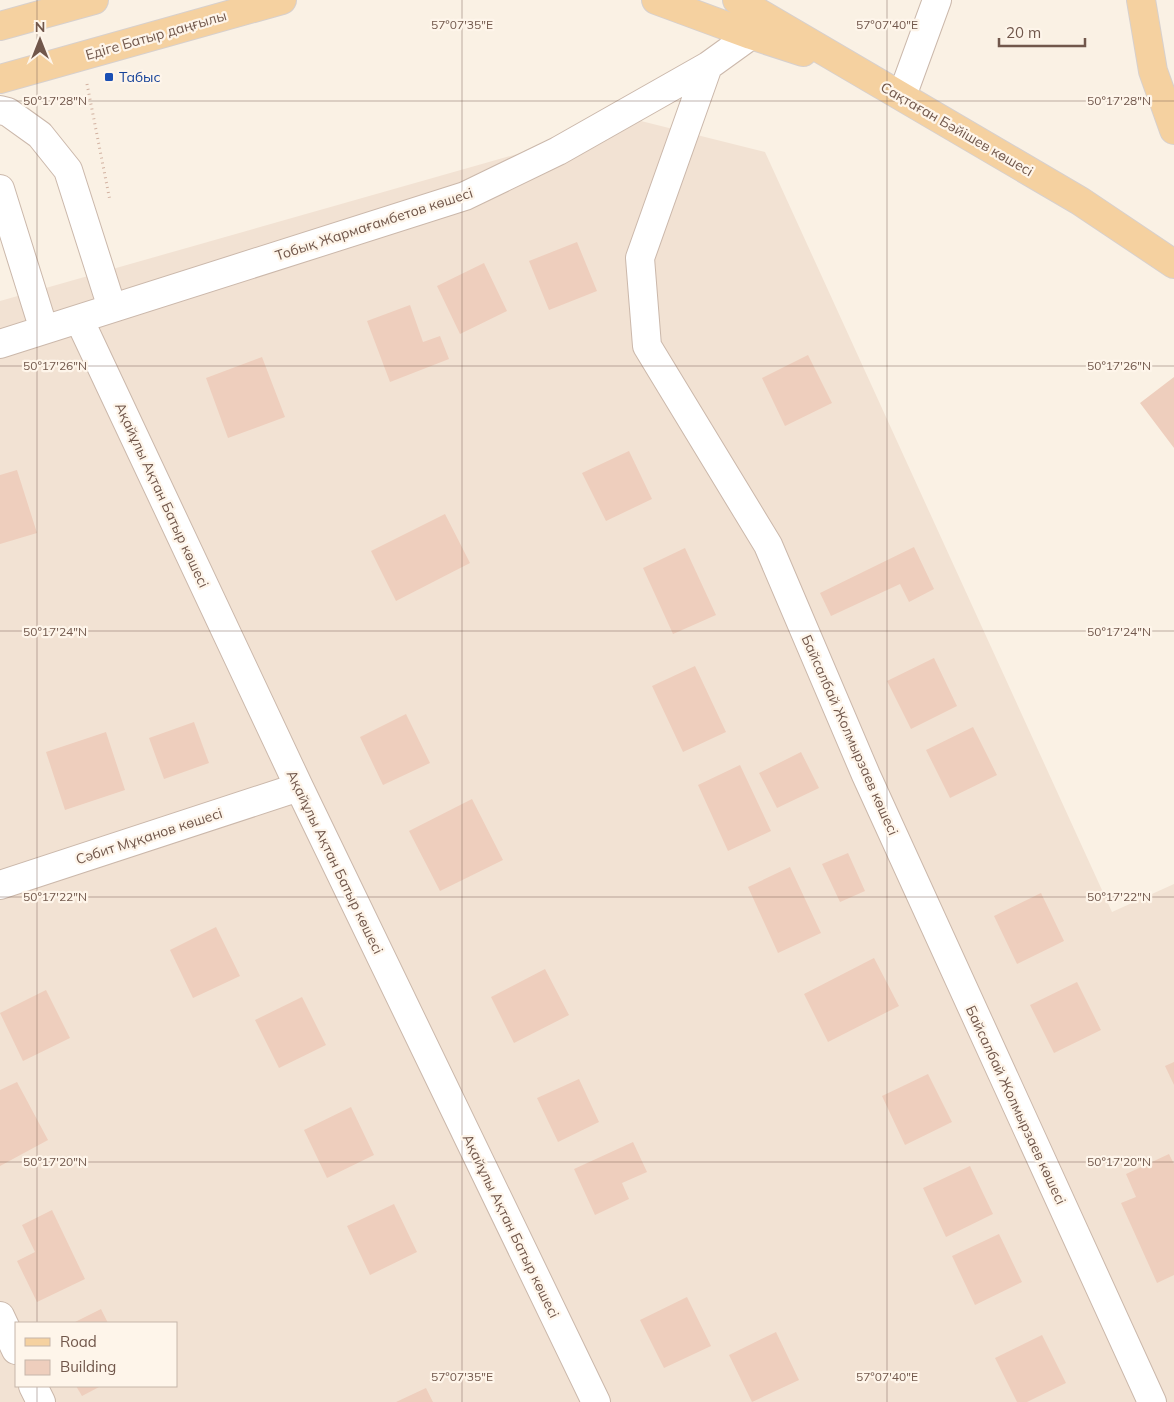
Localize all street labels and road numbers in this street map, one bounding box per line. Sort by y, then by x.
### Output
street label: Едіге Батыр даңғылы [83,6,229,64]
street label: Сақтаған Бәйішев көшесі [877,78,1037,180]
street label: Тобық Жармағамбетов көшесі [273,184,475,264]
street label: Ақайұлы Ақтан Батыр көшесі [111,399,213,591]
street label: Байсалбай Жолмырзаев көшесі [798,632,902,838]
street label: Ақайұлы Ақтан Батыр көшесі [283,767,387,957]
street label: Сәбит Мұқанов көшесі [73,804,225,868]
street label: Байсалбай Жолмырзаев көшесі [962,1003,1070,1207]
street label: Ақайұлы Ақтан Батыр көшесі [459,1131,563,1321]

